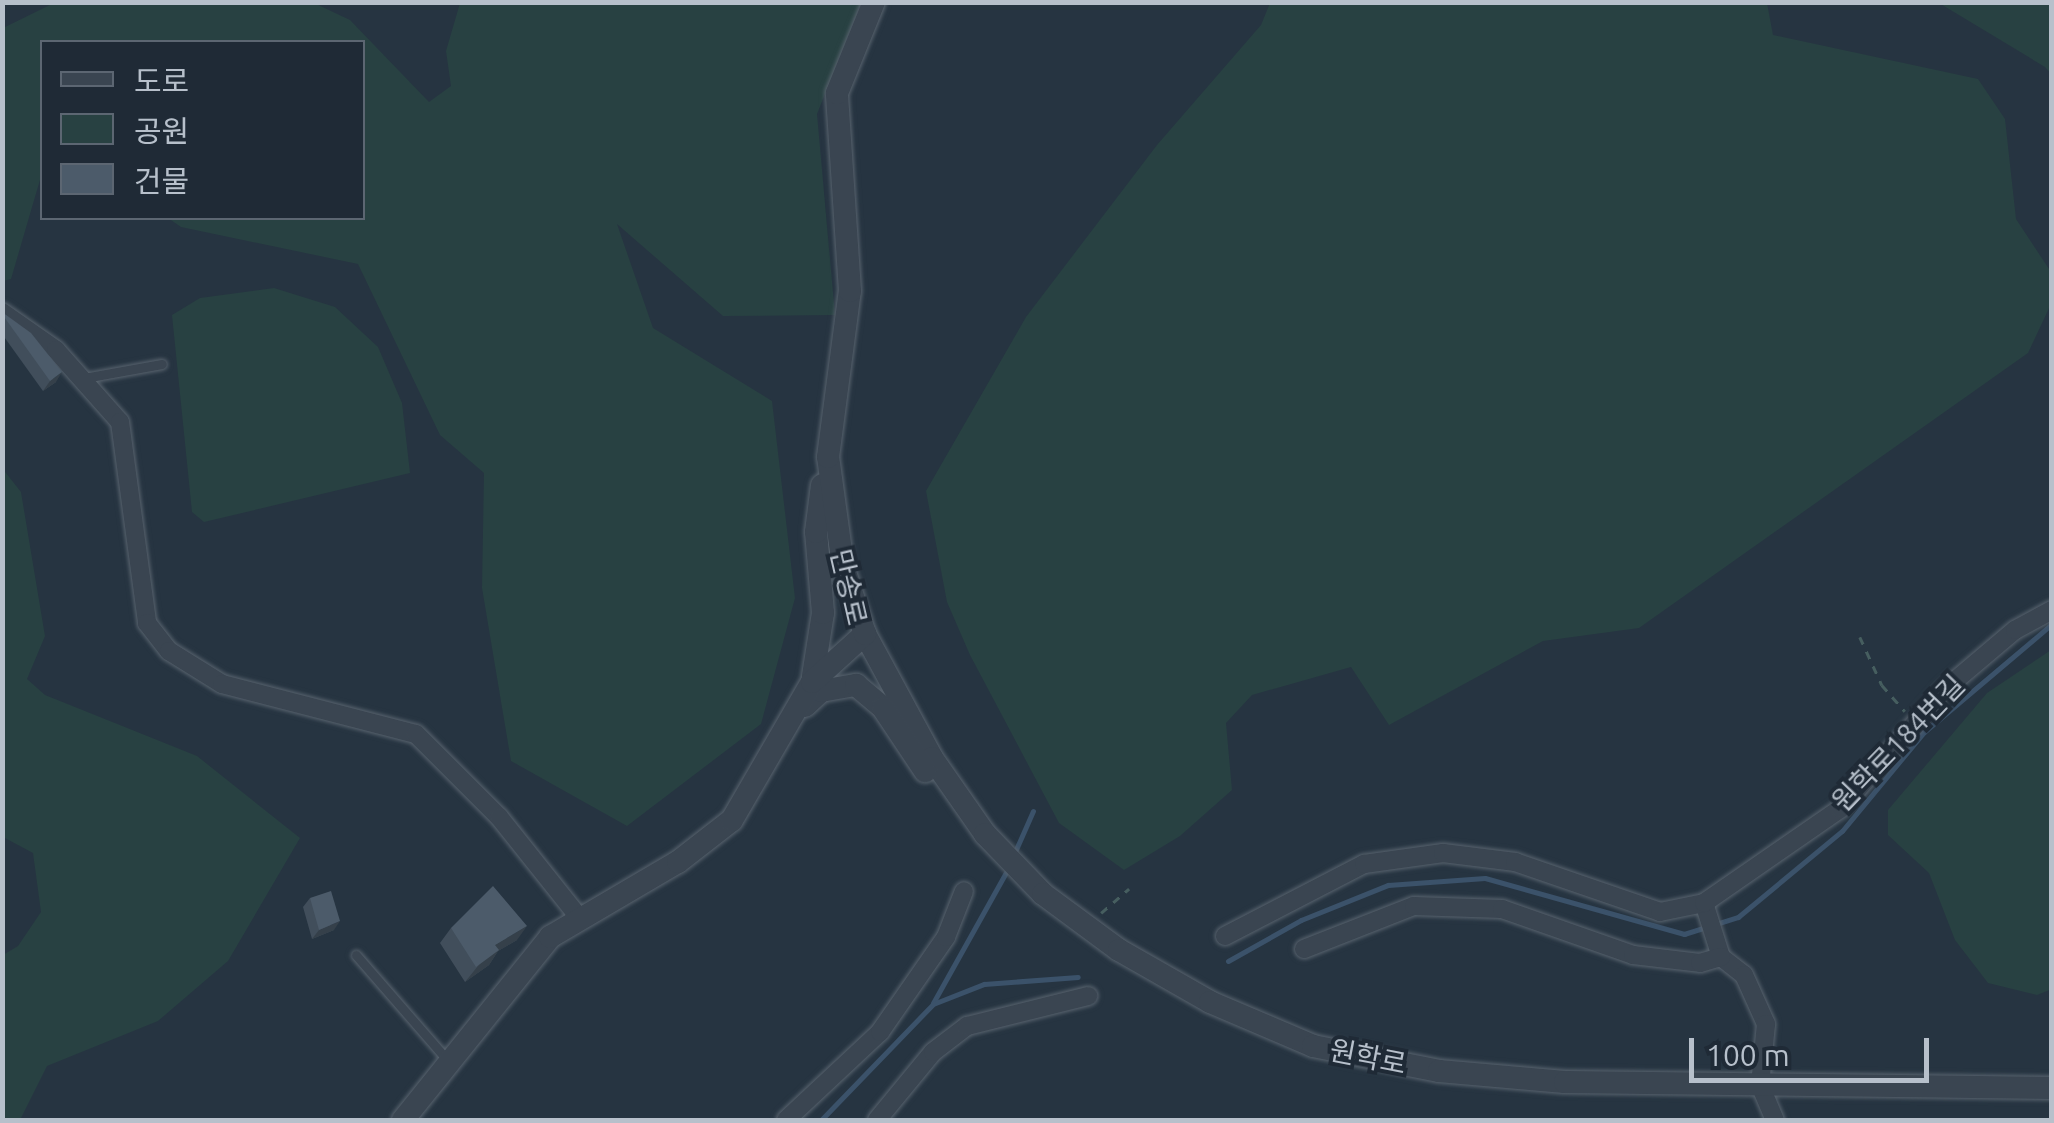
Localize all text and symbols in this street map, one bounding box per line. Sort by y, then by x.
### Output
legend [40,40,365,220]
text: 도로 [134,64,189,98]
text: 공원 [134,114,189,148]
text: 건물 [134,164,189,198]
street label: 만송로 [824,546,874,628]
street label: 원학로184번길 [1825,668,1971,818]
scale bar [1694,1018,1934,1080]
street label: 원학로 [1327,1033,1409,1081]
text: 100 m [1706,1038,1790,1072]

